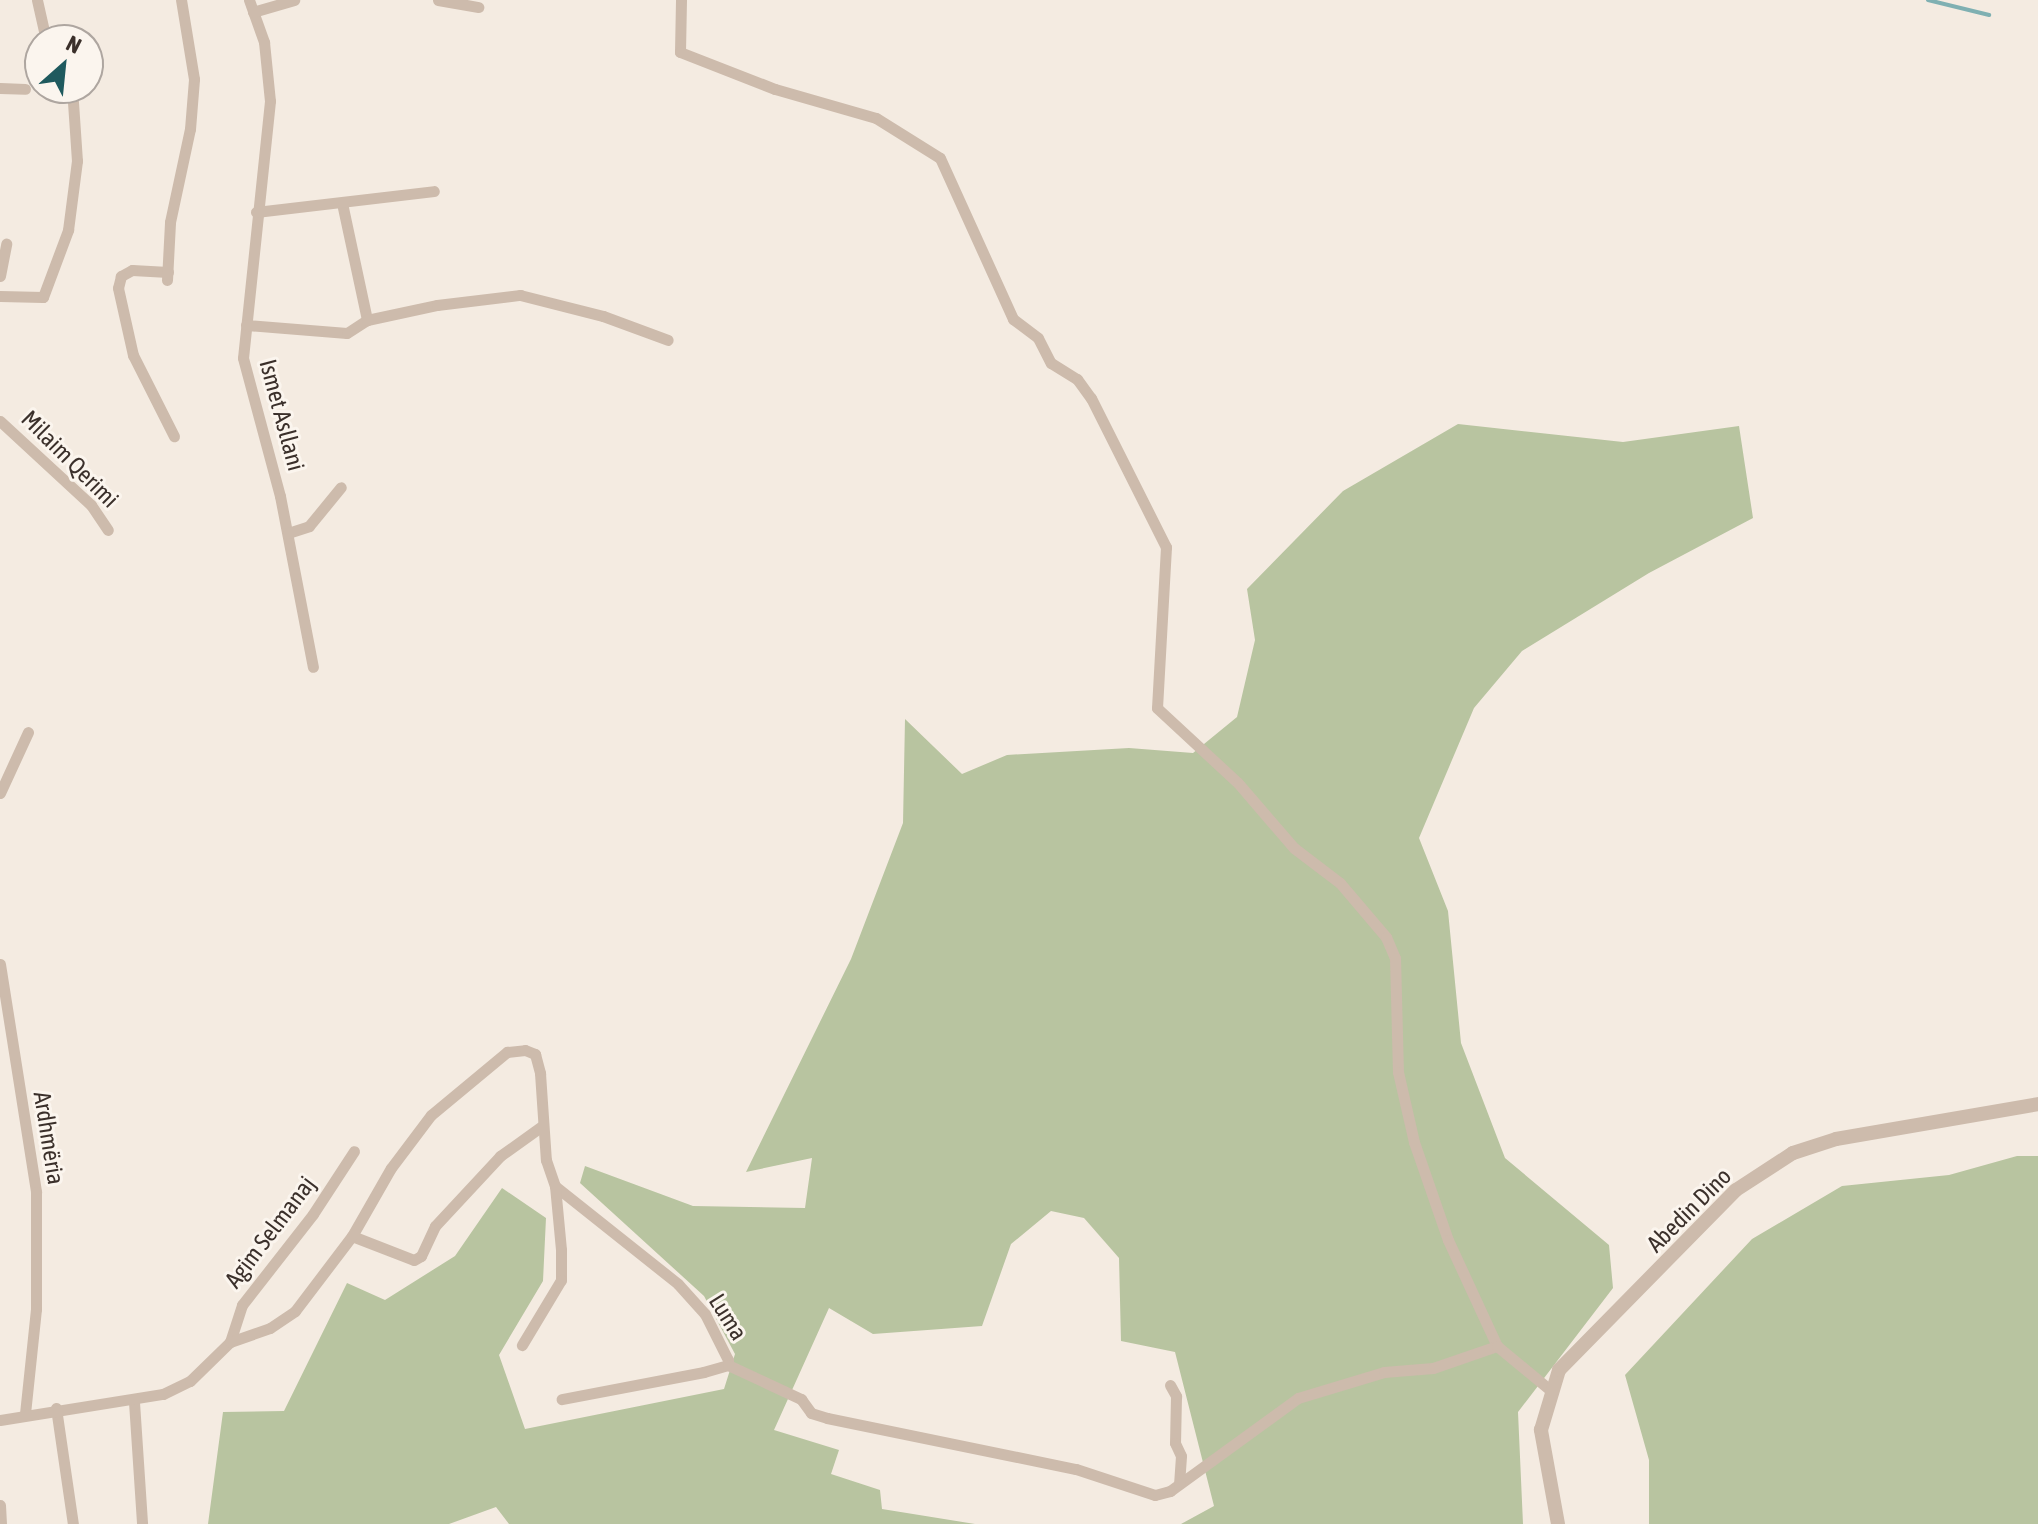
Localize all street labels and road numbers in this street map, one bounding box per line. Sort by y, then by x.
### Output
street label: Ismet Asllani [253,356,311,474]
street label: Milaim Qerimi [15,404,125,514]
street label: Ardhmëria [27,1089,71,1187]
street label: Abedin Dino [1641,1162,1737,1258]
street label: Agim Selmanaj [219,1171,321,1293]
street label: Luma [703,1288,753,1346]

